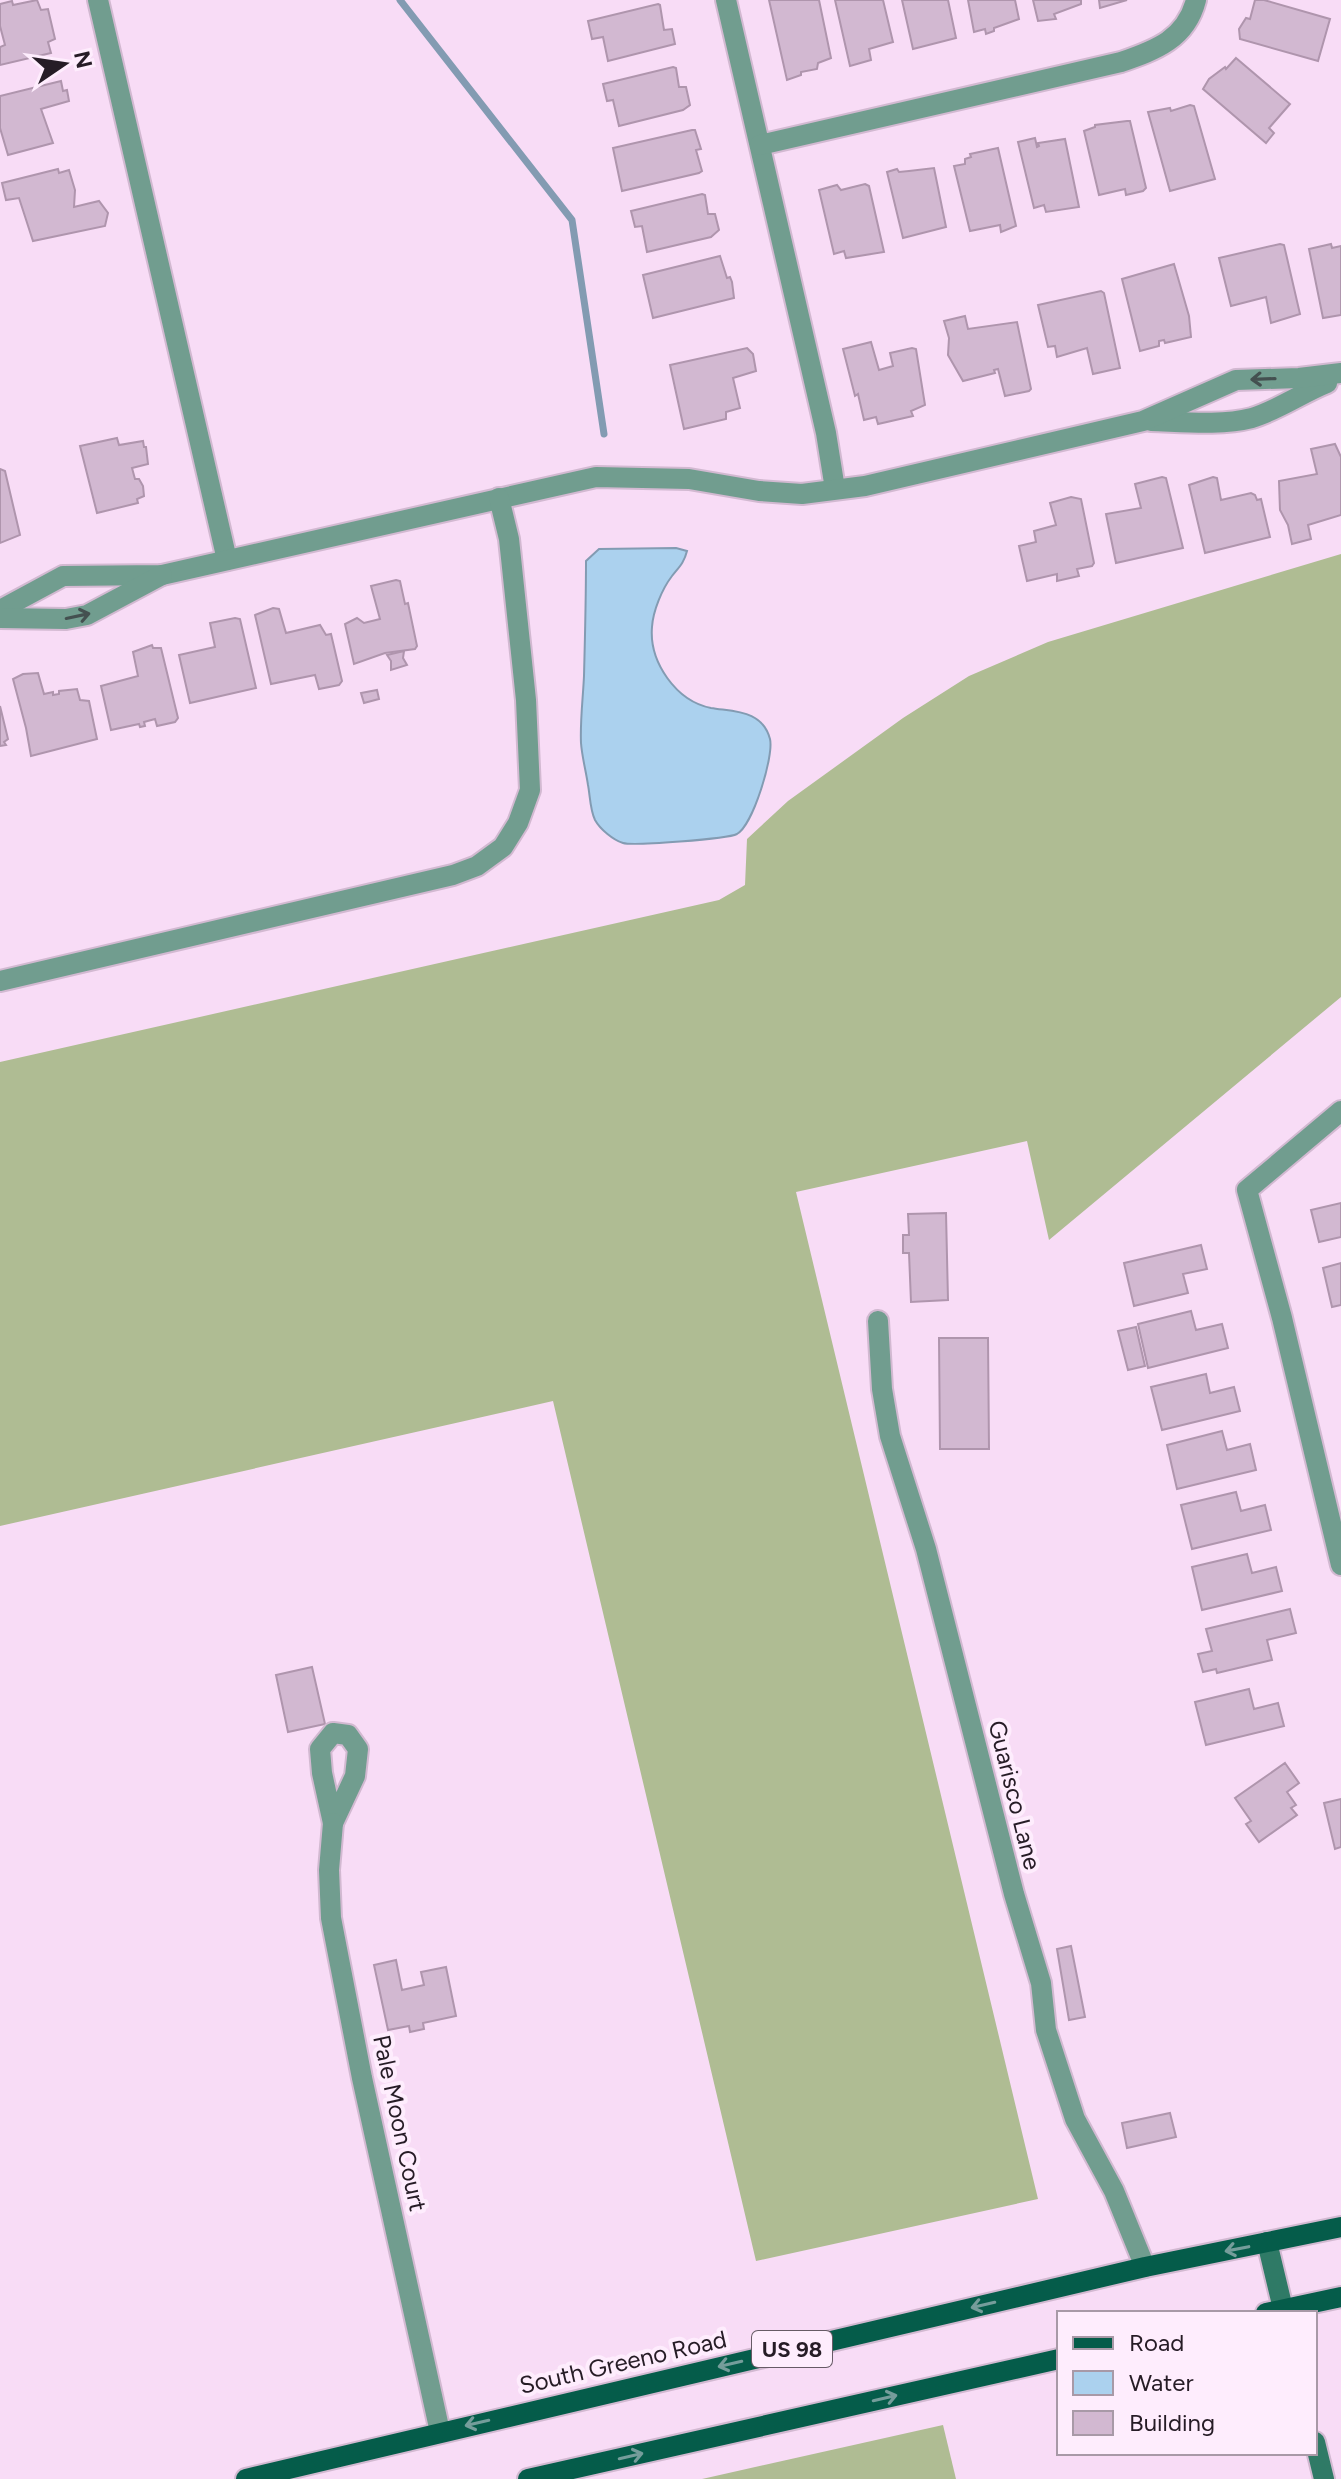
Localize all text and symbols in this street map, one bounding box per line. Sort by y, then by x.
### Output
north arrow [24,24,104,104]
text: N [68,48,98,71]
one-way arrow [1250,371,1277,387]
one-way arrow [64,608,90,623]
street label: Guarisco Lane [982,1717,1048,1873]
street label: Pale Moon Court [367,2032,433,2214]
one-way arrow [1225,2242,1250,2257]
one-way arrow [971,2298,997,2313]
legend [1057,2311,1317,2455]
street label: South Greeno Road [517,2324,729,2400]
text: Road [1129,2328,1184,2357]
road number: US 98 [752,2331,832,2367]
one-way arrow [718,2357,744,2372]
text: Water [1129,2368,1194,2397]
one-way arrow [871,2390,897,2405]
text: Building [1129,2408,1215,2437]
one-way arrow [465,2416,490,2431]
one-way arrow [618,2447,644,2462]

